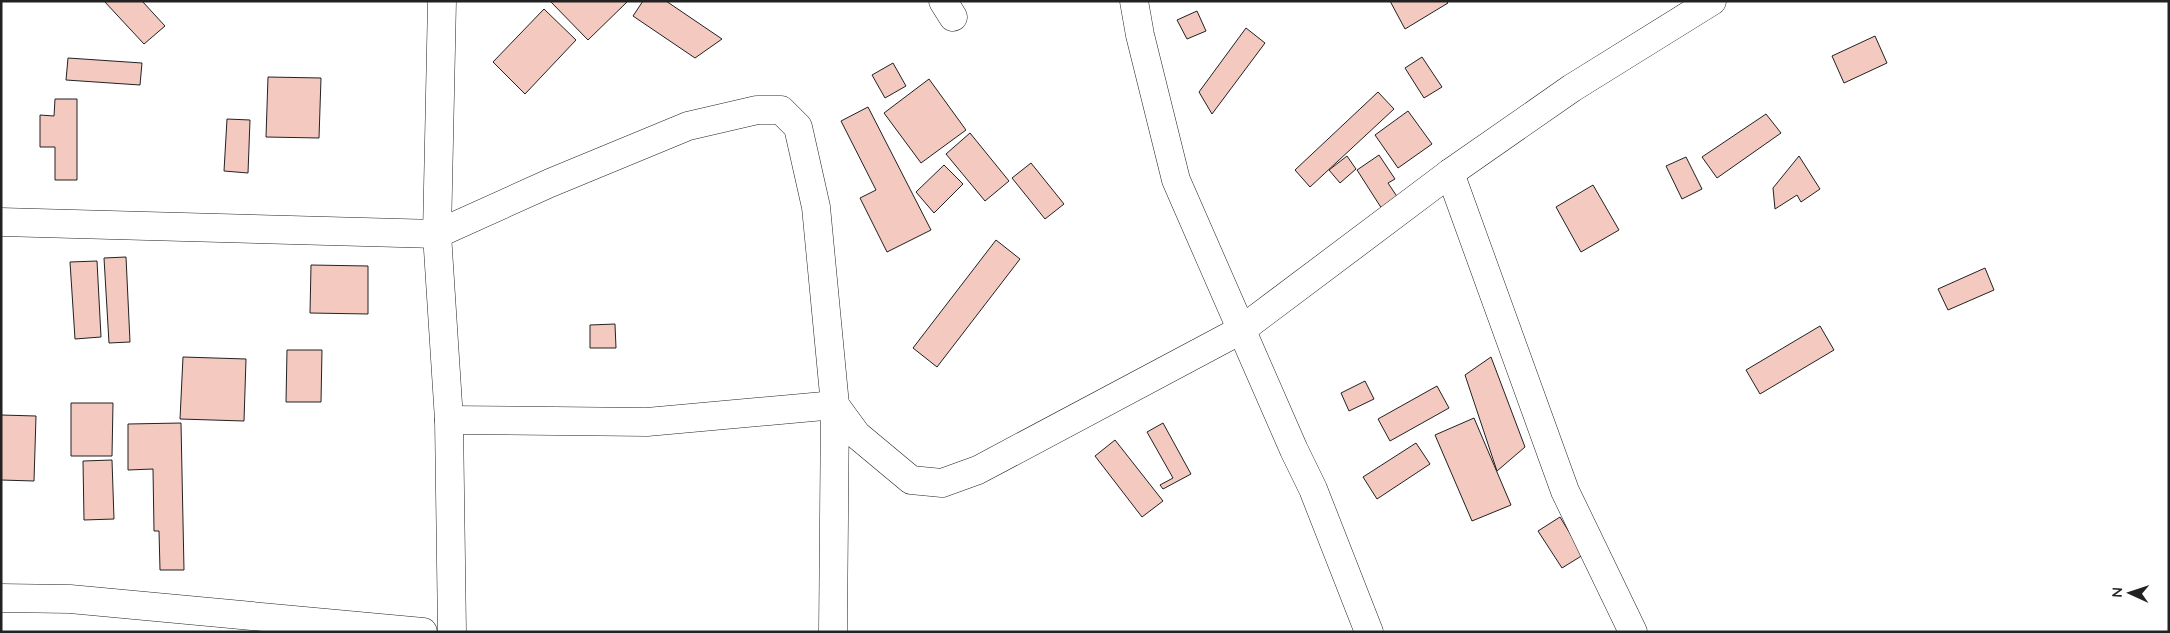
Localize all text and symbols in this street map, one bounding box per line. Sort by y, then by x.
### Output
north arrow [2105,568,2155,618]
text: N [2108,587,2126,598]

